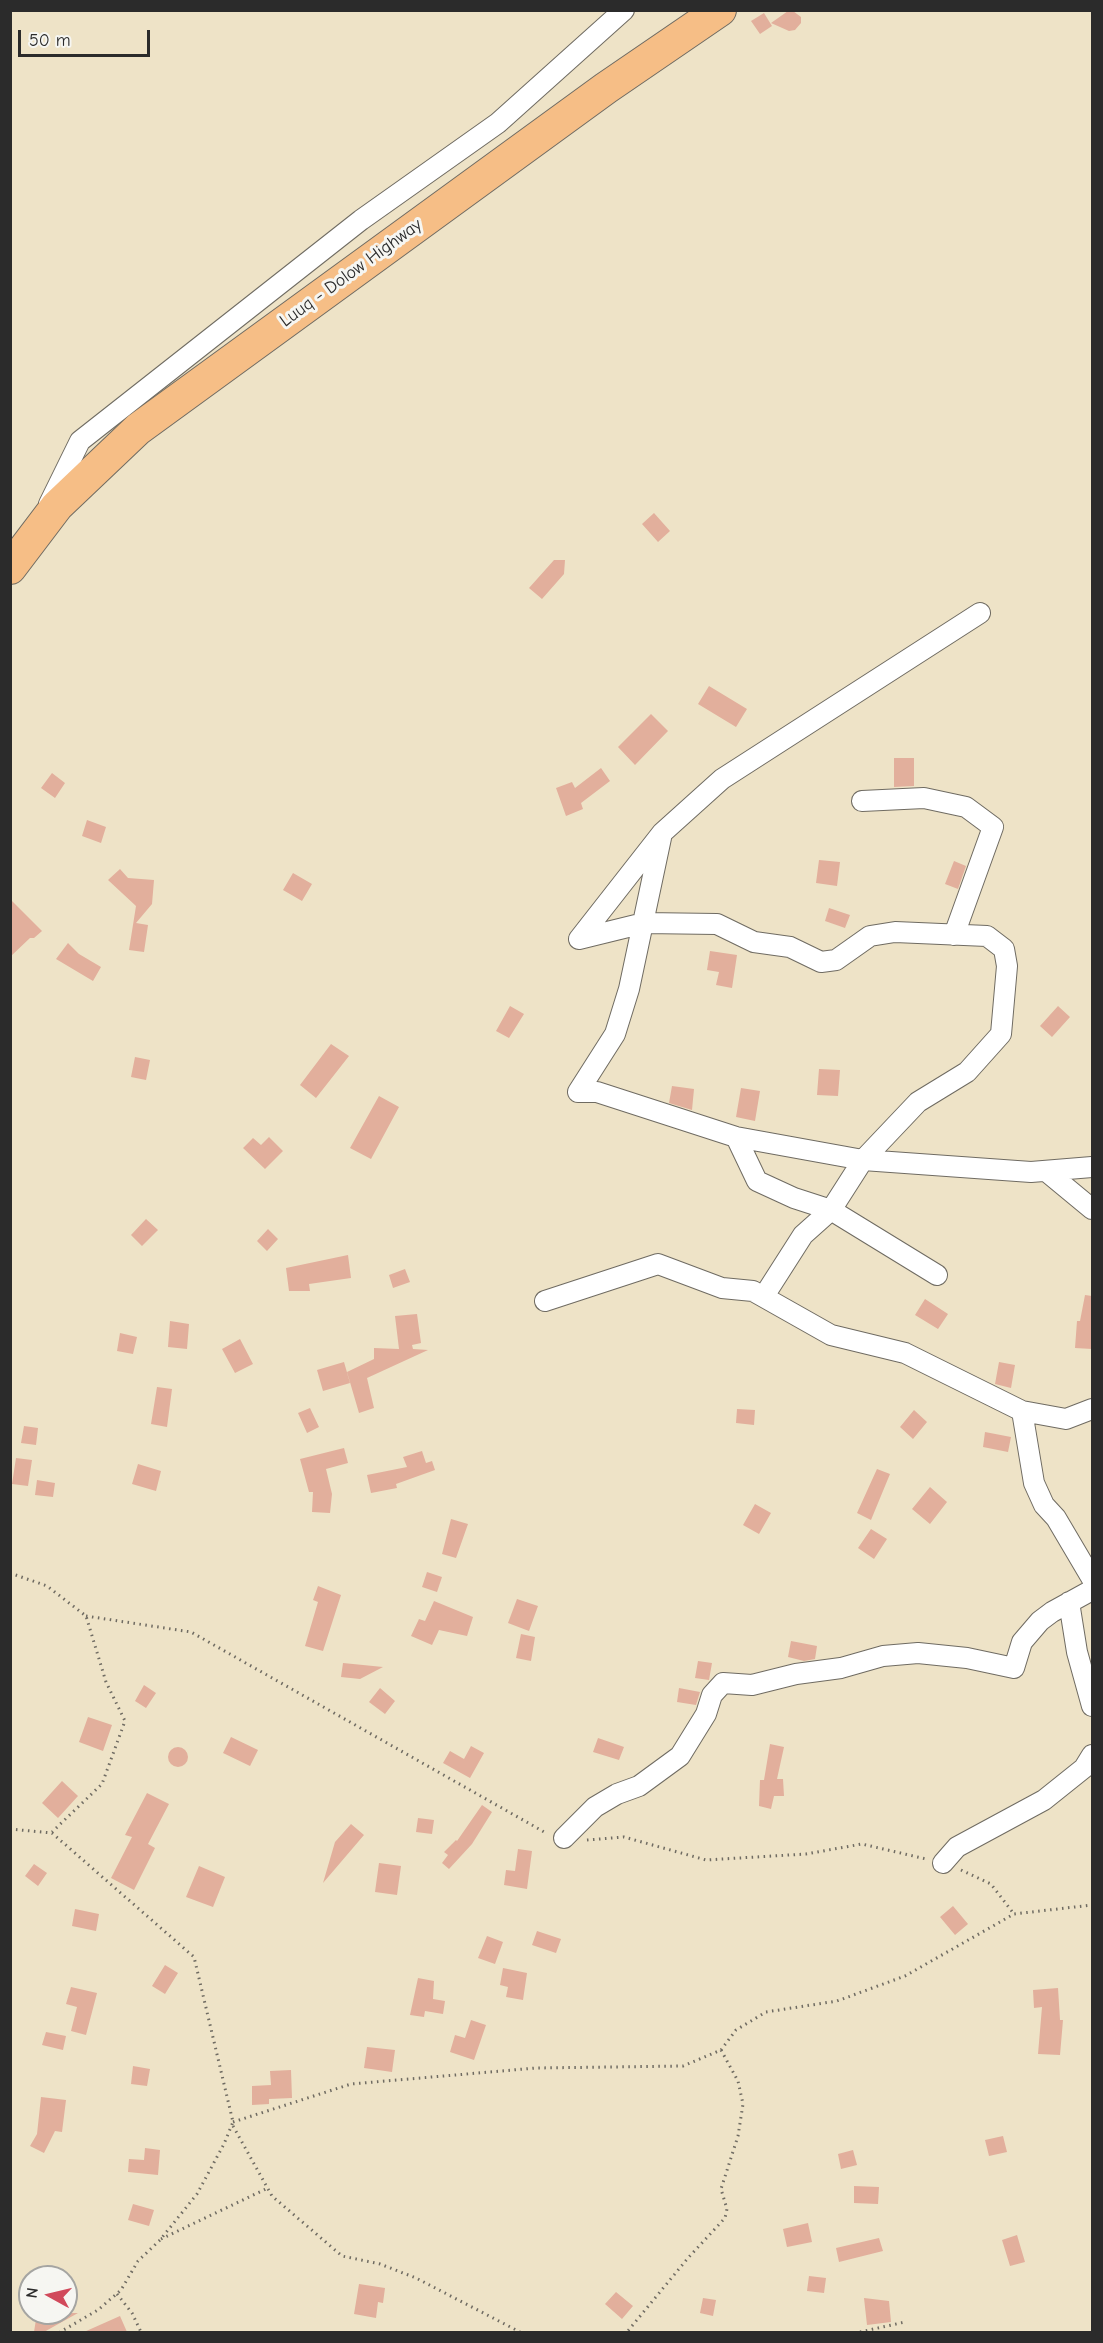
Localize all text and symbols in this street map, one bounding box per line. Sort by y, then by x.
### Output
scale bar [21,18,153,56]
text: 50 m [29,30,71,51]
street label: Luuq - Dolow Highway [276,214,426,332]
north arrow [18,2265,78,2325]
text: N [23,2286,42,2299]

